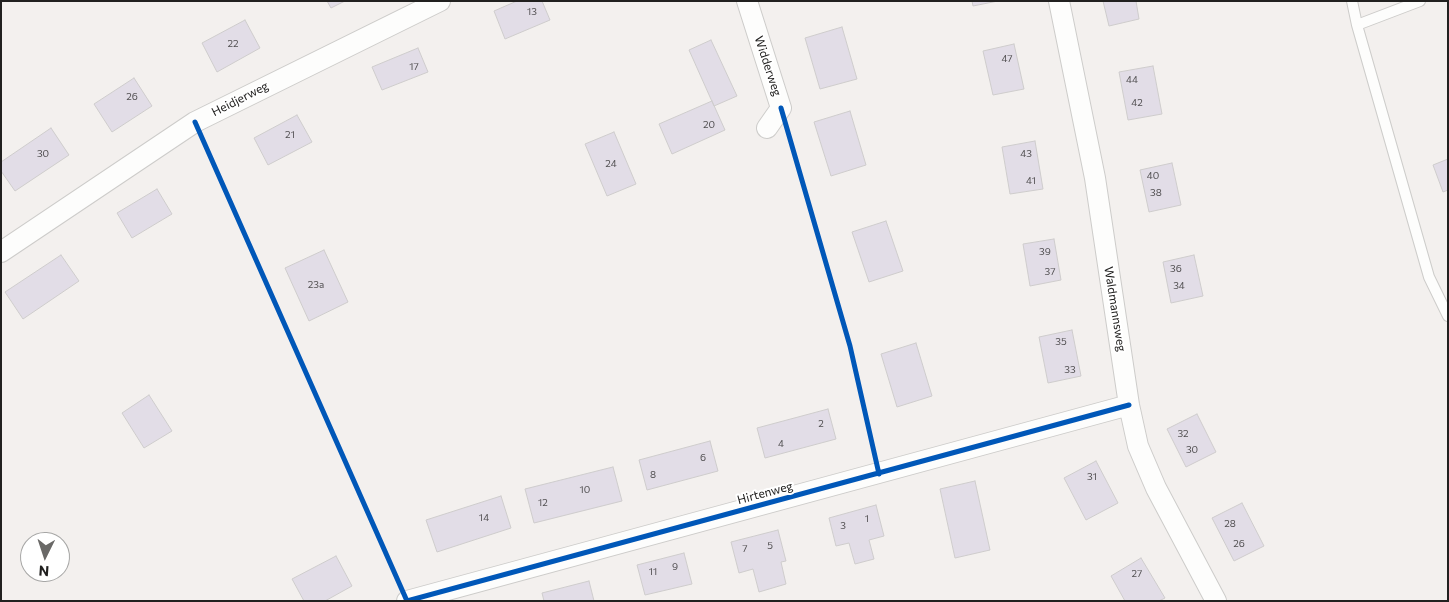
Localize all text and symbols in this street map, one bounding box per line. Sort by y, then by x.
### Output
house number: 13 [527,6,537,18]
street label: Widderweg [751,34,785,98]
house number: 22 [227,38,239,50]
house number: 47 [1001,53,1013,65]
house number: 17 [409,61,419,73]
house number: 44 [1126,74,1138,86]
street label: Heidjerweg [209,79,271,119]
house number: 26 [126,91,138,103]
house number: 42 [1131,97,1143,109]
house number: 20 [703,119,715,131]
house number: 21 [285,129,295,141]
house number: 30 [37,148,49,160]
house number: 43 [1020,148,1032,160]
house number: 24 [605,158,617,170]
house number: 40 [1147,170,1159,182]
house number: 41 [1026,175,1036,187]
house number: 38 [1150,187,1162,199]
house number: 39 [1039,246,1051,258]
house number: 36 [1170,263,1182,275]
street label: Waldmannsweg [1101,265,1129,353]
house number: 37 [1045,266,1055,278]
house number: 23a [308,279,324,291]
house number: 34 [1173,280,1185,292]
house number: 35 [1055,336,1067,348]
house number: 33 [1064,364,1076,376]
house number: 2 [818,418,824,430]
house number: 32 [1177,428,1189,440]
house number: 4 [778,438,784,450]
house number: 30 [1186,444,1198,456]
house number: 6 [700,452,706,464]
house number: 8 [650,469,656,481]
house number: 31 [1087,471,1097,483]
street label: Hirtenweg [736,479,794,507]
house number: 10 [580,484,590,496]
house number: 12 [538,497,548,509]
house number: 14 [479,512,489,524]
house number: 1 [865,513,869,525]
house number: 28 [1224,518,1236,530]
house number: 3 [840,520,846,532]
north arrow [20,532,70,582]
house number: 26 [1233,538,1245,550]
house number: 5 [767,540,773,552]
house number: 7 [742,543,748,555]
house number: 9 [672,561,678,573]
text: N [38,563,50,580]
house number: 11 [649,566,657,578]
house number: 27 [1132,568,1142,580]

